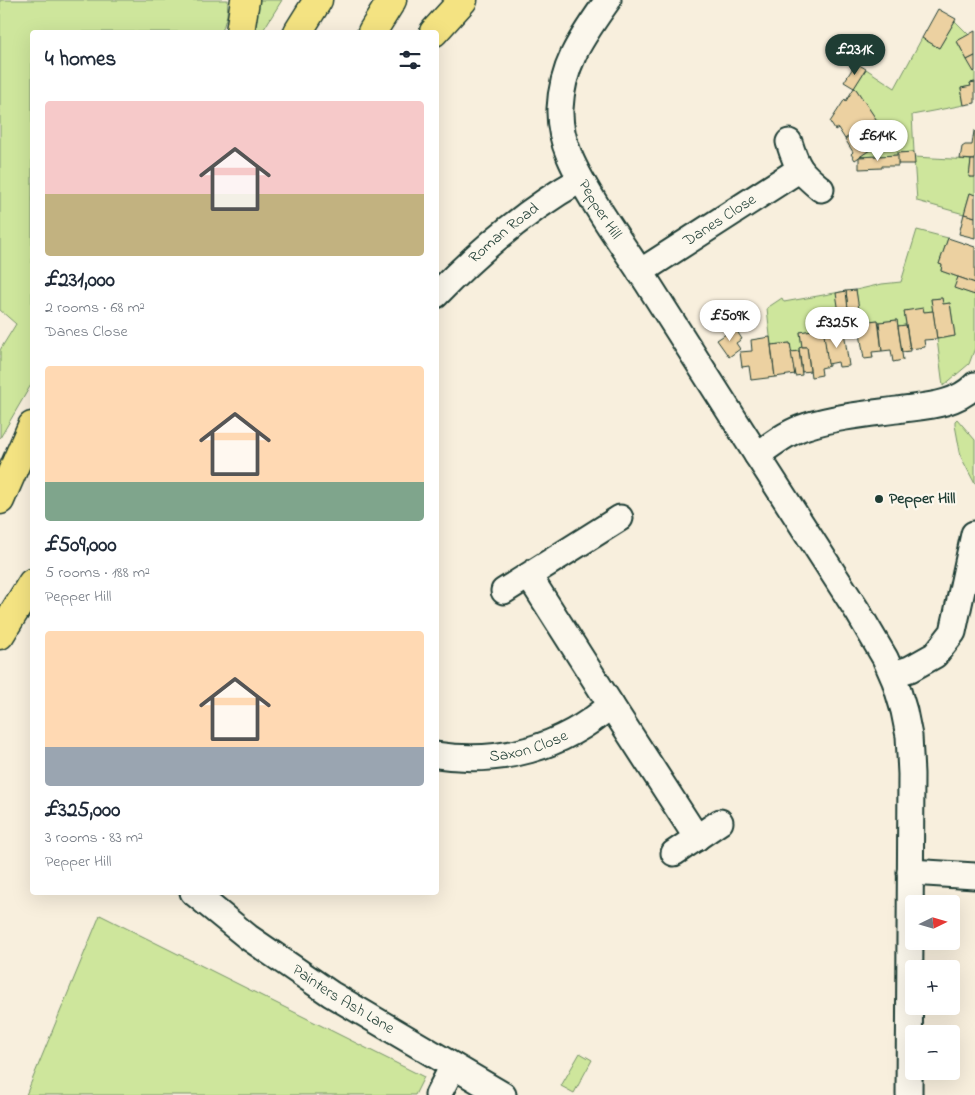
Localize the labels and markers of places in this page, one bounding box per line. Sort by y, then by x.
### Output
pin: £231K [820,34,890,76]
pin: £614K [843,120,913,162]
pin: £509K [695,300,765,342]
pin: £325K [802,306,872,349]
place label: Pepper Hill [889,487,956,511]
marker: Pepper Hill [873,493,885,505]

